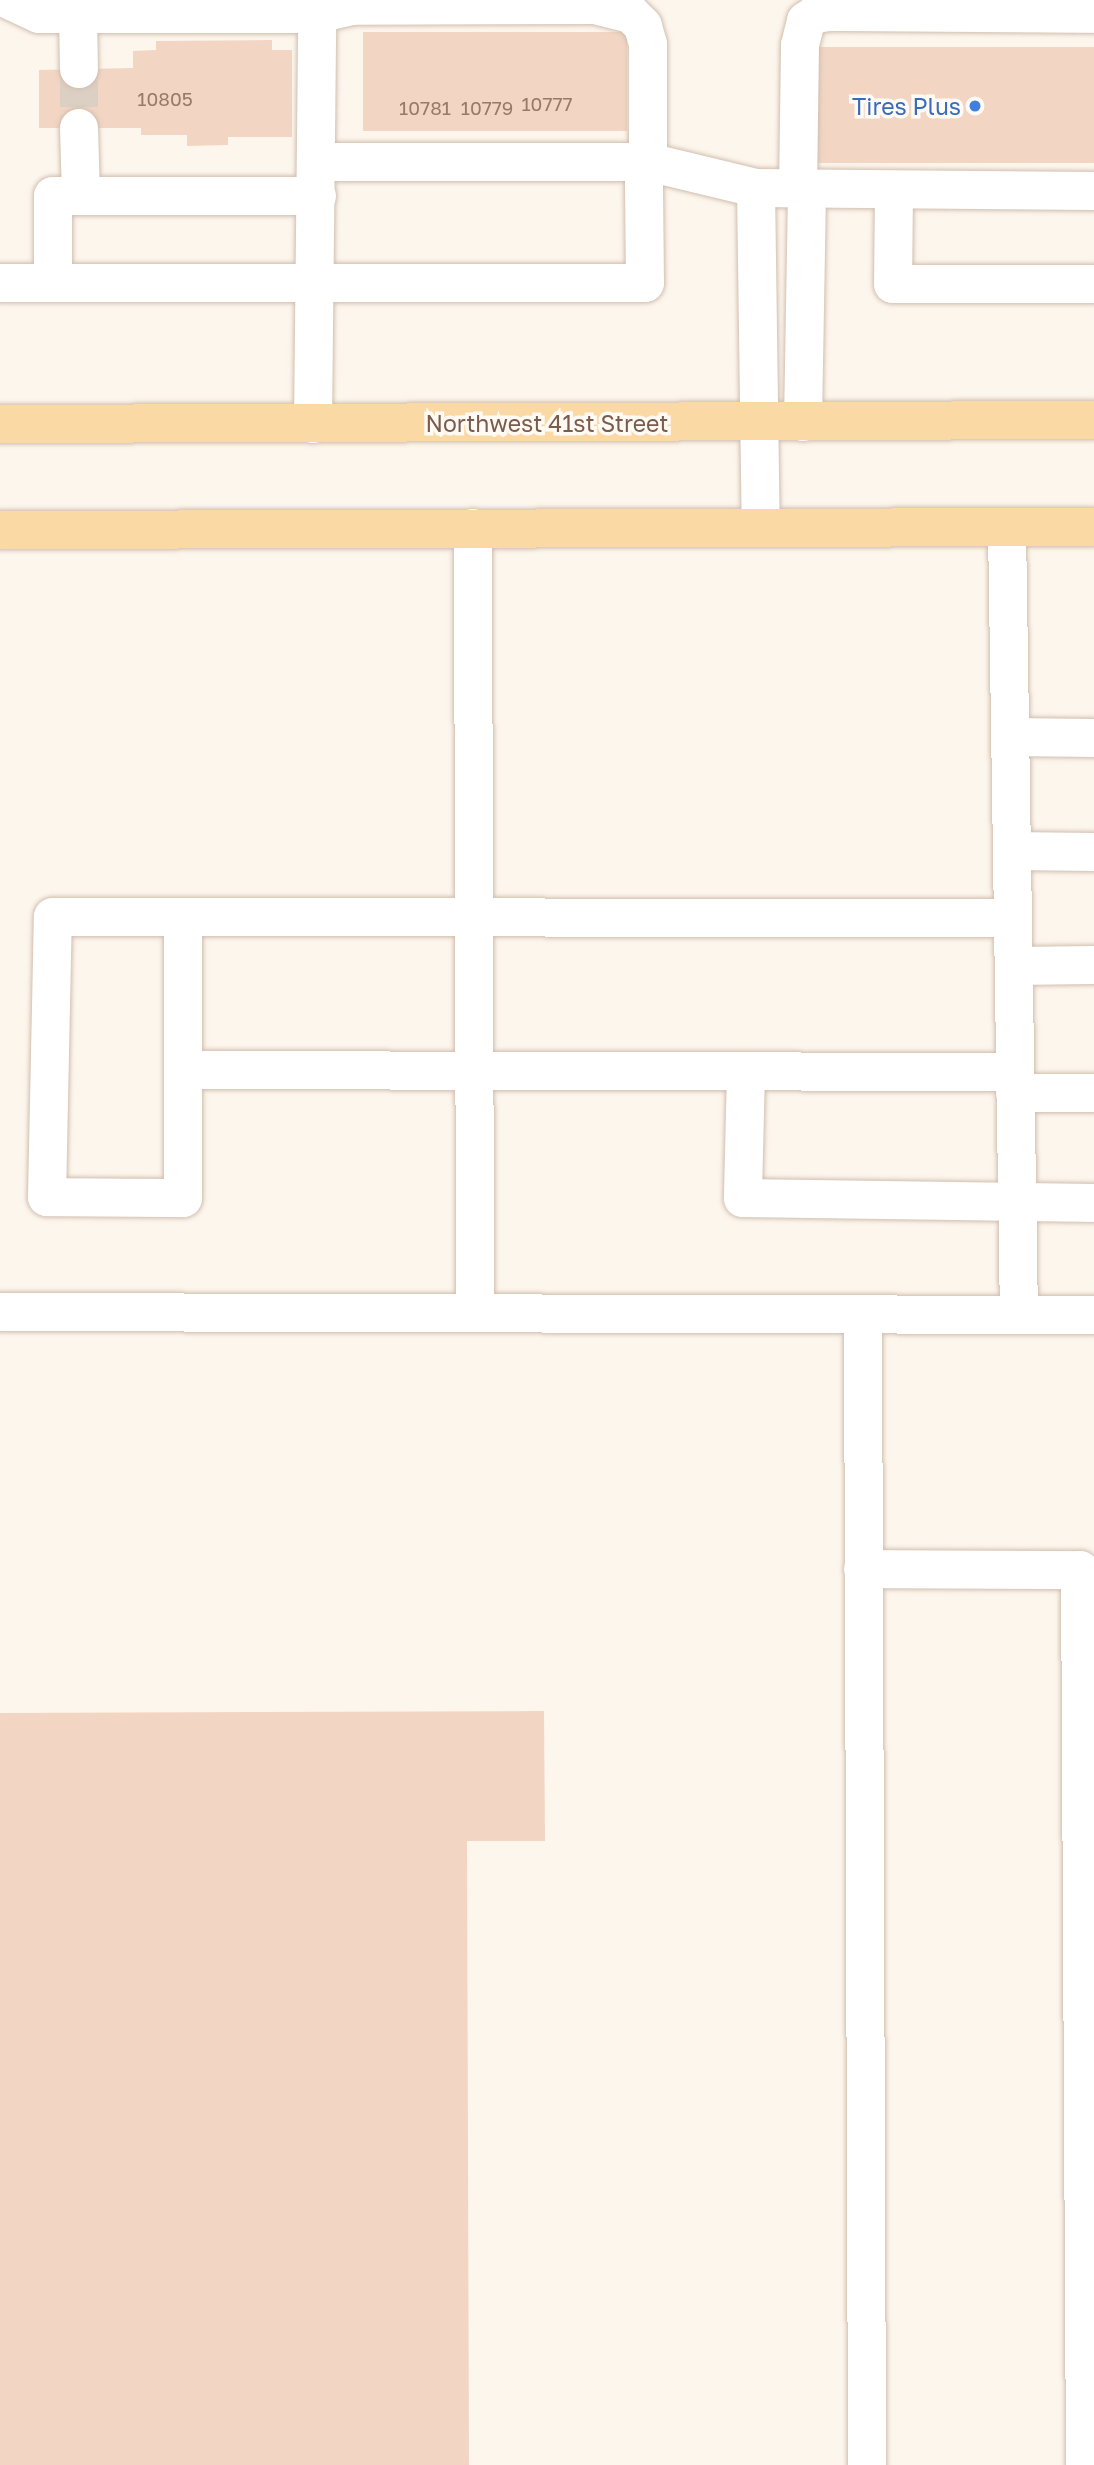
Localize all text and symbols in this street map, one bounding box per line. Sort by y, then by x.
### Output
house number: 10805 [137,88,193,110]
place label: Tires Plus [852,92,961,120]
house number: 10777 [521,93,573,115]
house number: 10781 [399,97,451,119]
house number: 10779 [461,97,513,119]
marker: Tires Plus [967,98,983,114]
street label: Northwest 41st Street [425,409,669,437]

